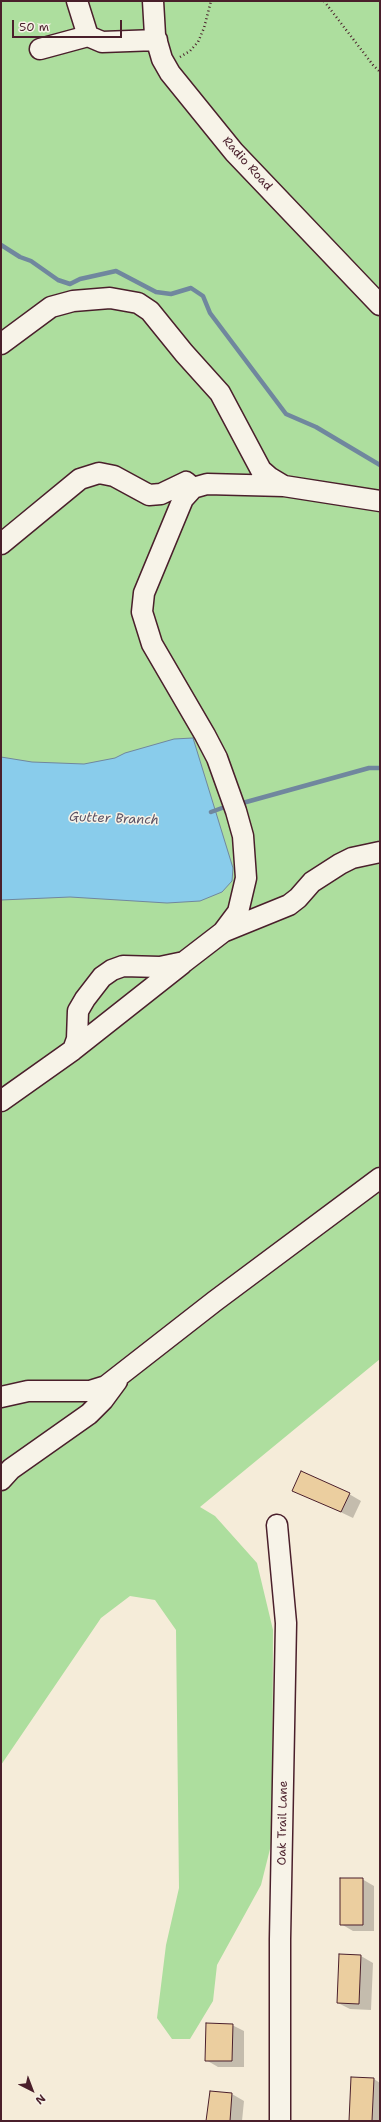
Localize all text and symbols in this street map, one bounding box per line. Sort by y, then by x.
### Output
scale bar [14,12,124,38]
text: 50 m [19,19,49,35]
street label: Radio Road [219,134,275,194]
water label: Gutter Branch [69,810,159,828]
street label: Oak Trail Lane [275,1781,291,1865]
north arrow [12,2070,52,2110]
text: N [32,2091,49,2108]

